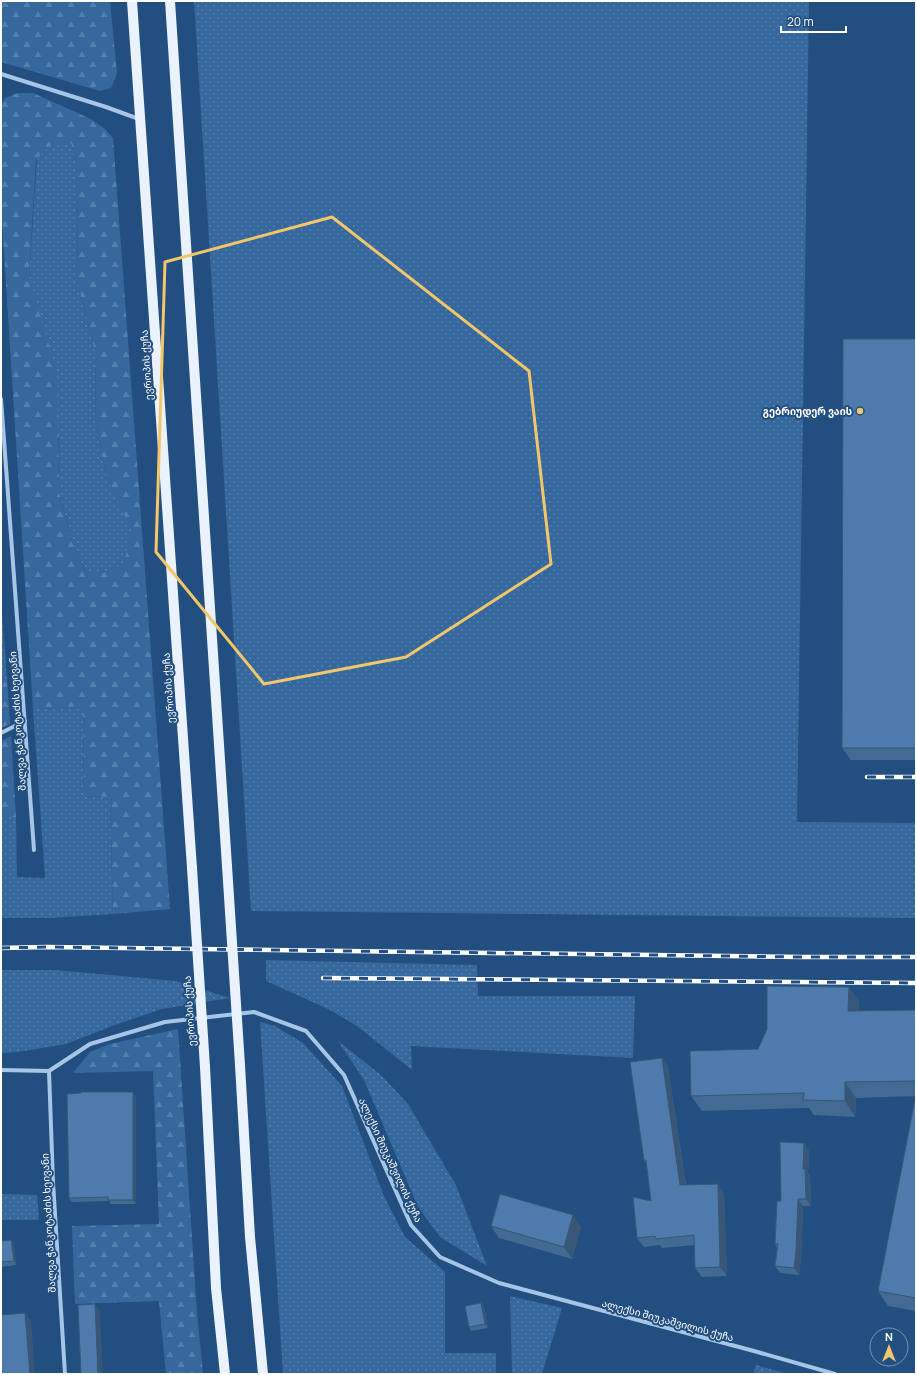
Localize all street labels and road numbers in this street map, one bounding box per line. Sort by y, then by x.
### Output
street label: ევროპის ქუჩა [137,329,155,401]
street label: შალვა ჭანკოტაძის ხეივანი [5,651,29,791]
street label: ევროპის ქუჩა [159,652,177,724]
street label: ევროპის ქუჩა [180,975,198,1047]
street label: ალექსი შიუკაშვილის ქუჩა [356,1095,426,1225]
street label: შალვა ჭანკოტაძის ხეივანი [37,1153,59,1293]
street label: ალექსი შიუკაშვილის ქუჩა [600,1296,736,1344]

